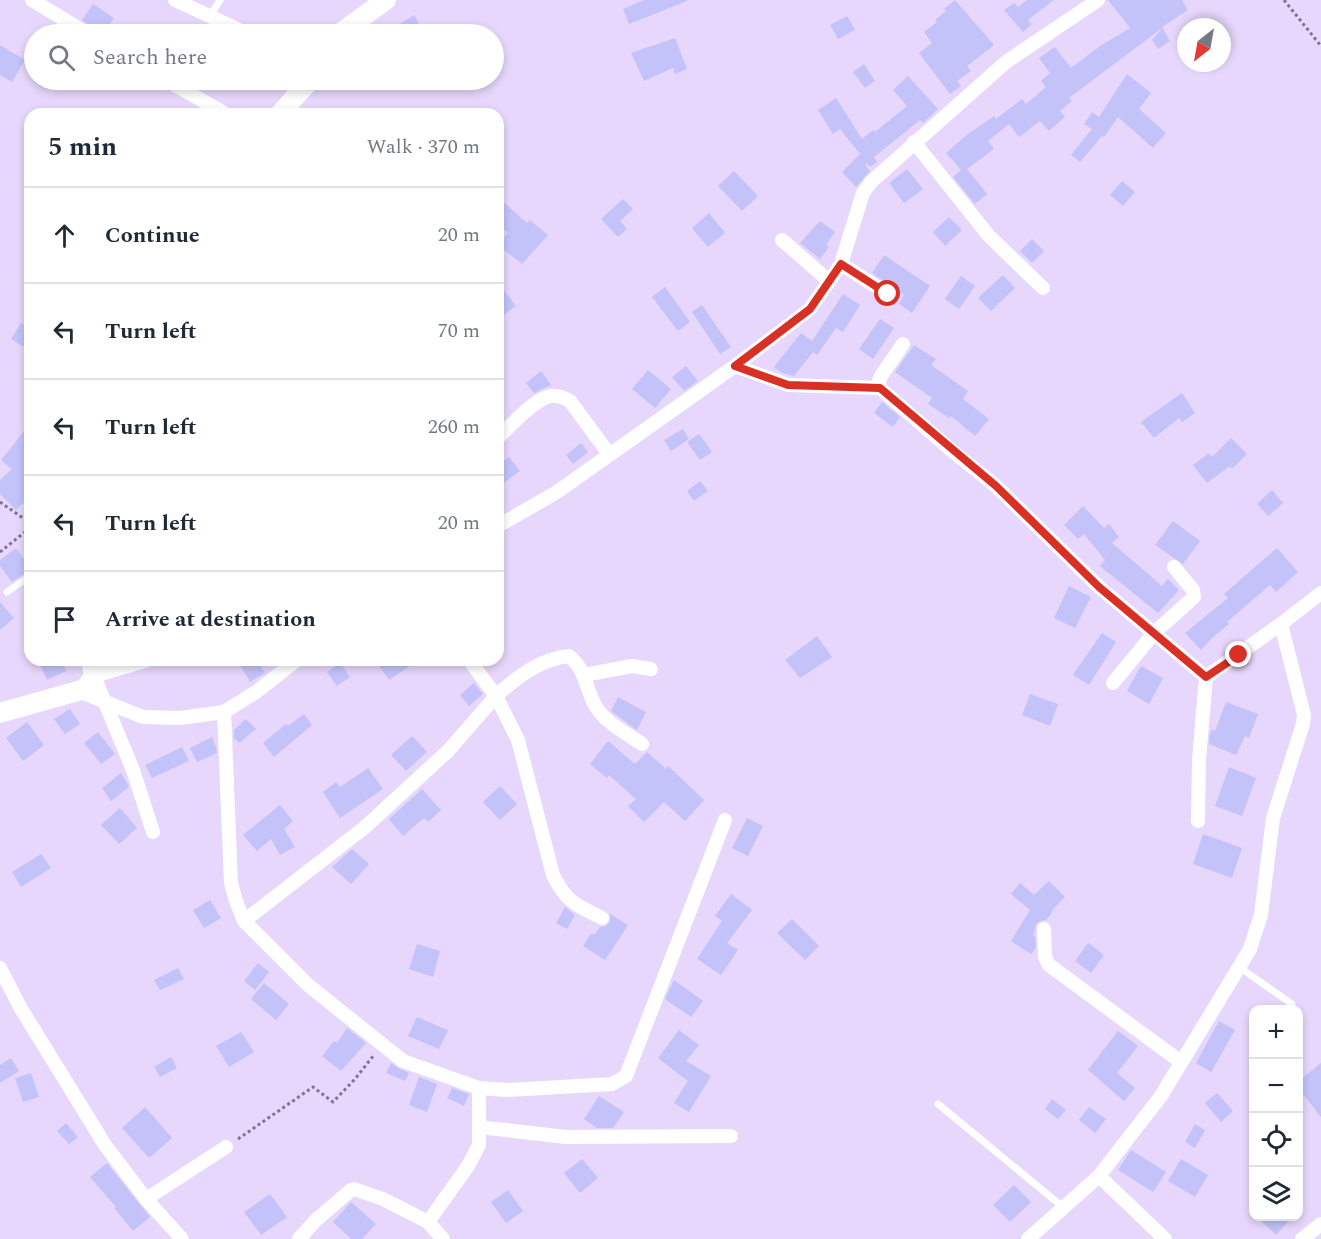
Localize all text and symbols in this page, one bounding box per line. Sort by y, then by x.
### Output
north arrow [1177,18,1231,72]
search box [24,24,504,90]
icon: search [45,41,78,74]
text: Search here [93,41,207,74]
text: 5 min [48,127,117,167]
text: Walk · 370 m [367,132,480,162]
icon: ahead [48,219,81,252]
text: Continue [105,219,200,252]
text: 20 m [438,220,480,250]
route start [874,280,900,306]
icon: left [48,315,81,348]
text: Turn left [105,315,197,348]
text: 70 m [438,316,480,346]
icon: left [48,411,81,444]
text: Turn left [105,411,197,444]
text: 260 m [428,412,480,442]
icon: left [48,507,81,540]
text: Turn left [105,507,197,540]
text: 20 m [438,508,480,538]
icon: arrive [48,603,81,636]
text: Arrive at destination [105,603,316,636]
route end [1225,641,1251,667]
map controls [1249,1005,1303,1221]
button: + [1249,1005,1303,1059]
button: − [1249,1059,1303,1113]
button: locate [1249,1113,1303,1167]
button: layers [1249,1167,1303,1221]

